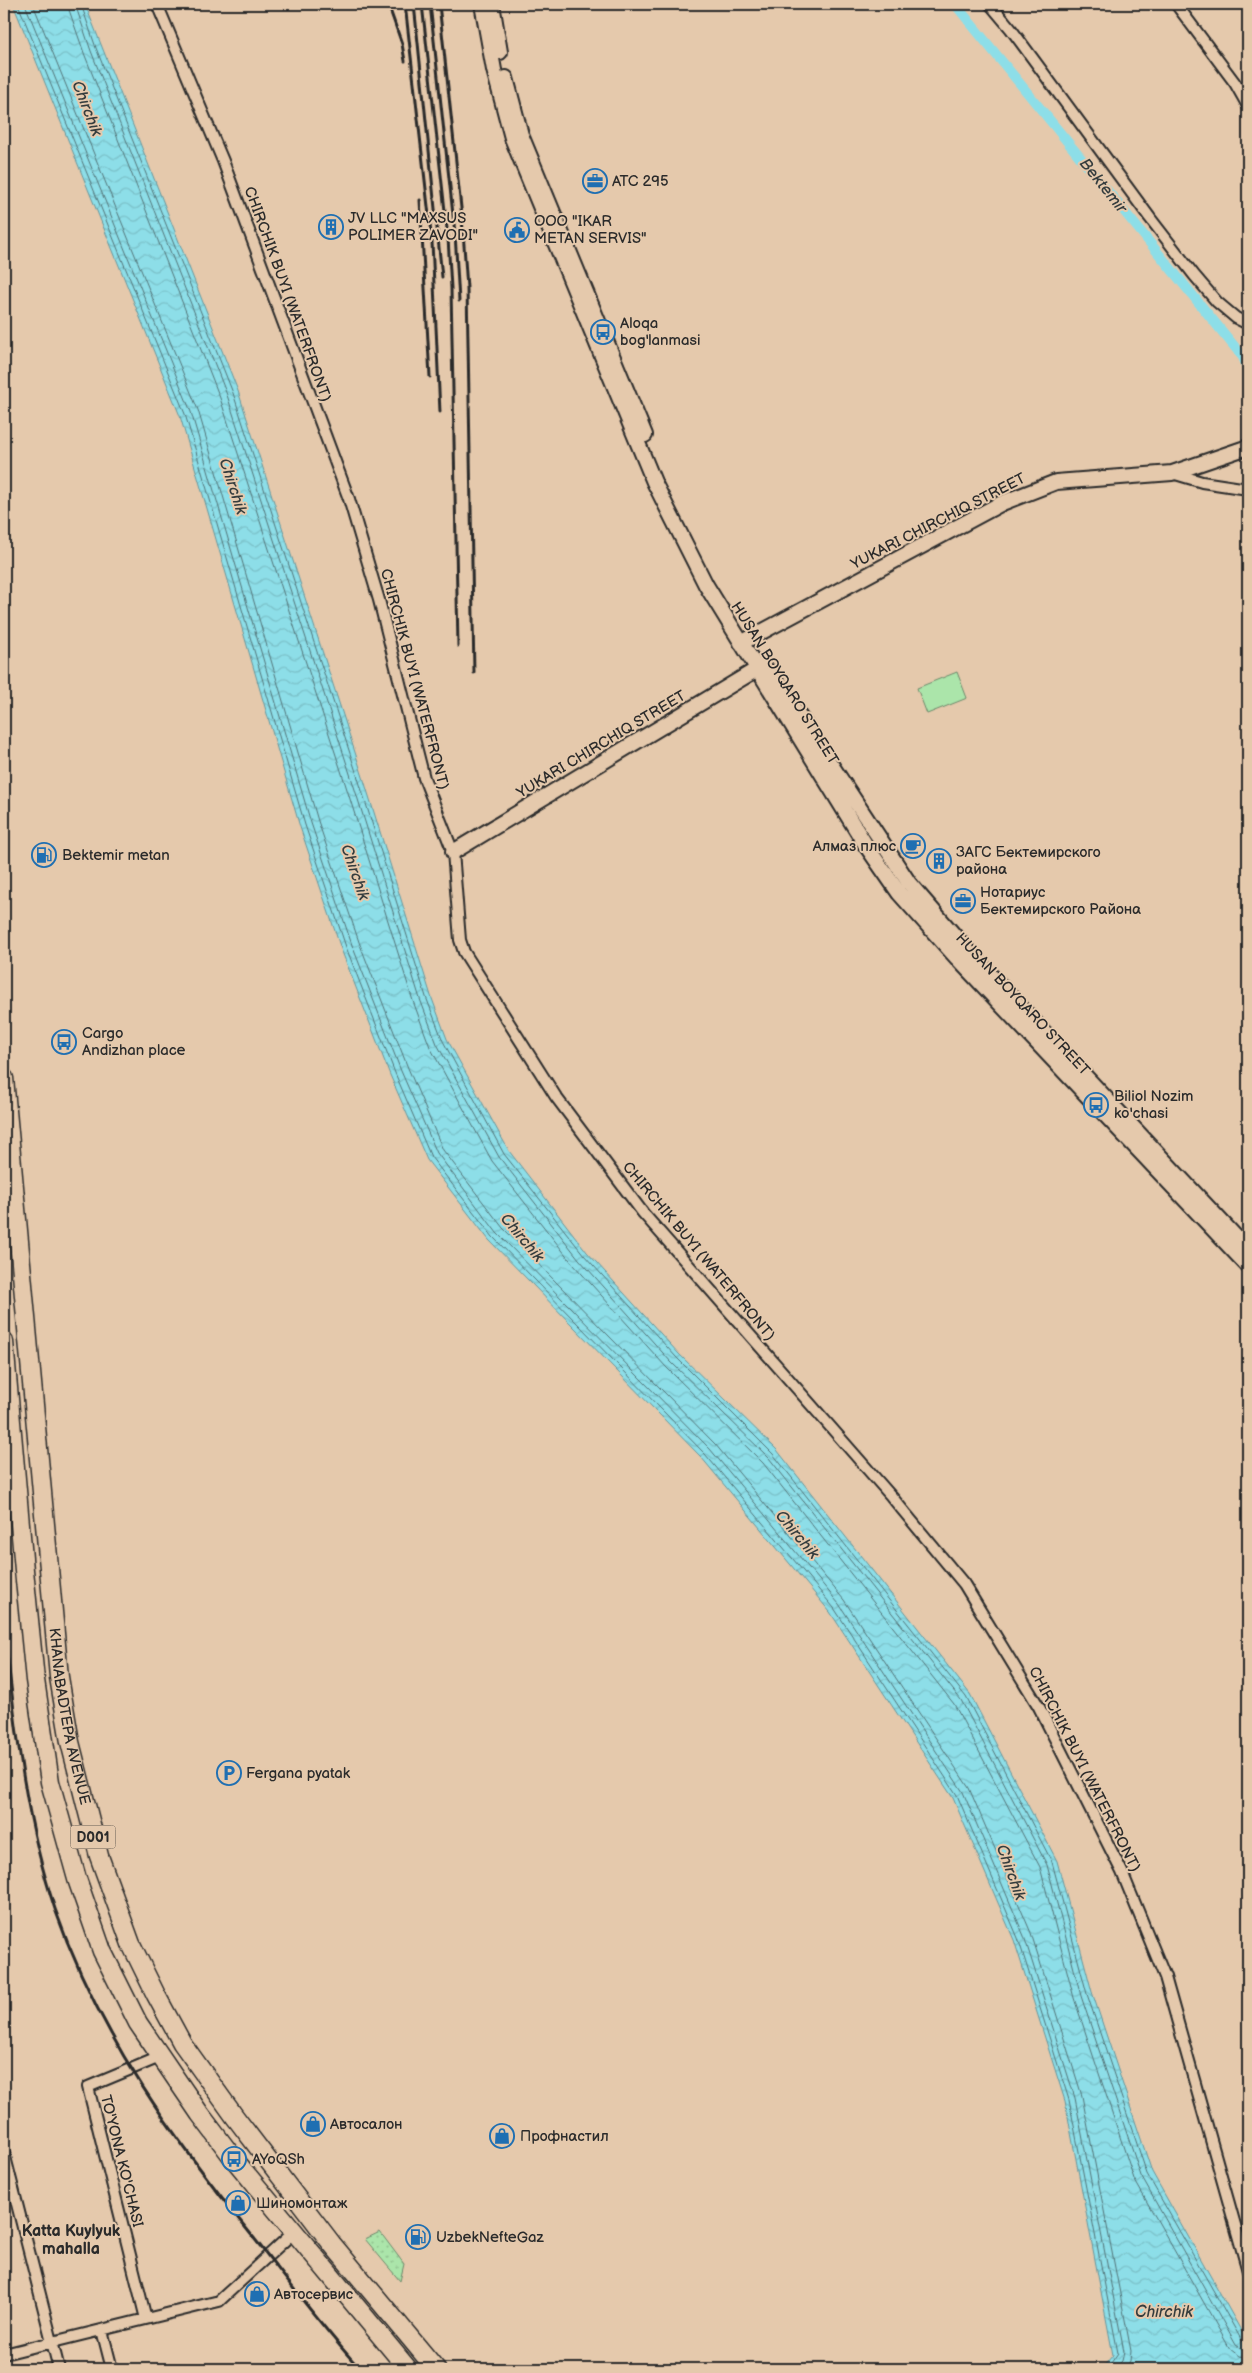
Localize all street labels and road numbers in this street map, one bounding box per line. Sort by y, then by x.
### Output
street label: CHIRCHIK BUYI (WATERFRONT) [240,184,335,404]
street label: YUKARI CHIRCHIQ STREET [847,469,1029,574]
street label: CHIRCHIK BUYI (WATERFRONT) [376,567,453,792]
street label: HUSAN BOYQARO STREET [727,598,843,768]
street label: YUKARI CHIRCHIQ STREET [512,686,689,803]
street label: HUSAN BOYQARO STREET [951,929,1094,1080]
street label: CHIRCHIK BUYI (WATERFRONT) [618,1158,779,1345]
street label: KHANABADTEPA AVENUE [45,1627,95,1807]
street label: CHIRCHIK BUYI (WATERFRONT) [1024,1663,1145,1875]
road number: D001 [70,1825,116,1848]
street label: TO'YONA KO'CHASI [96,2093,147,2230]

